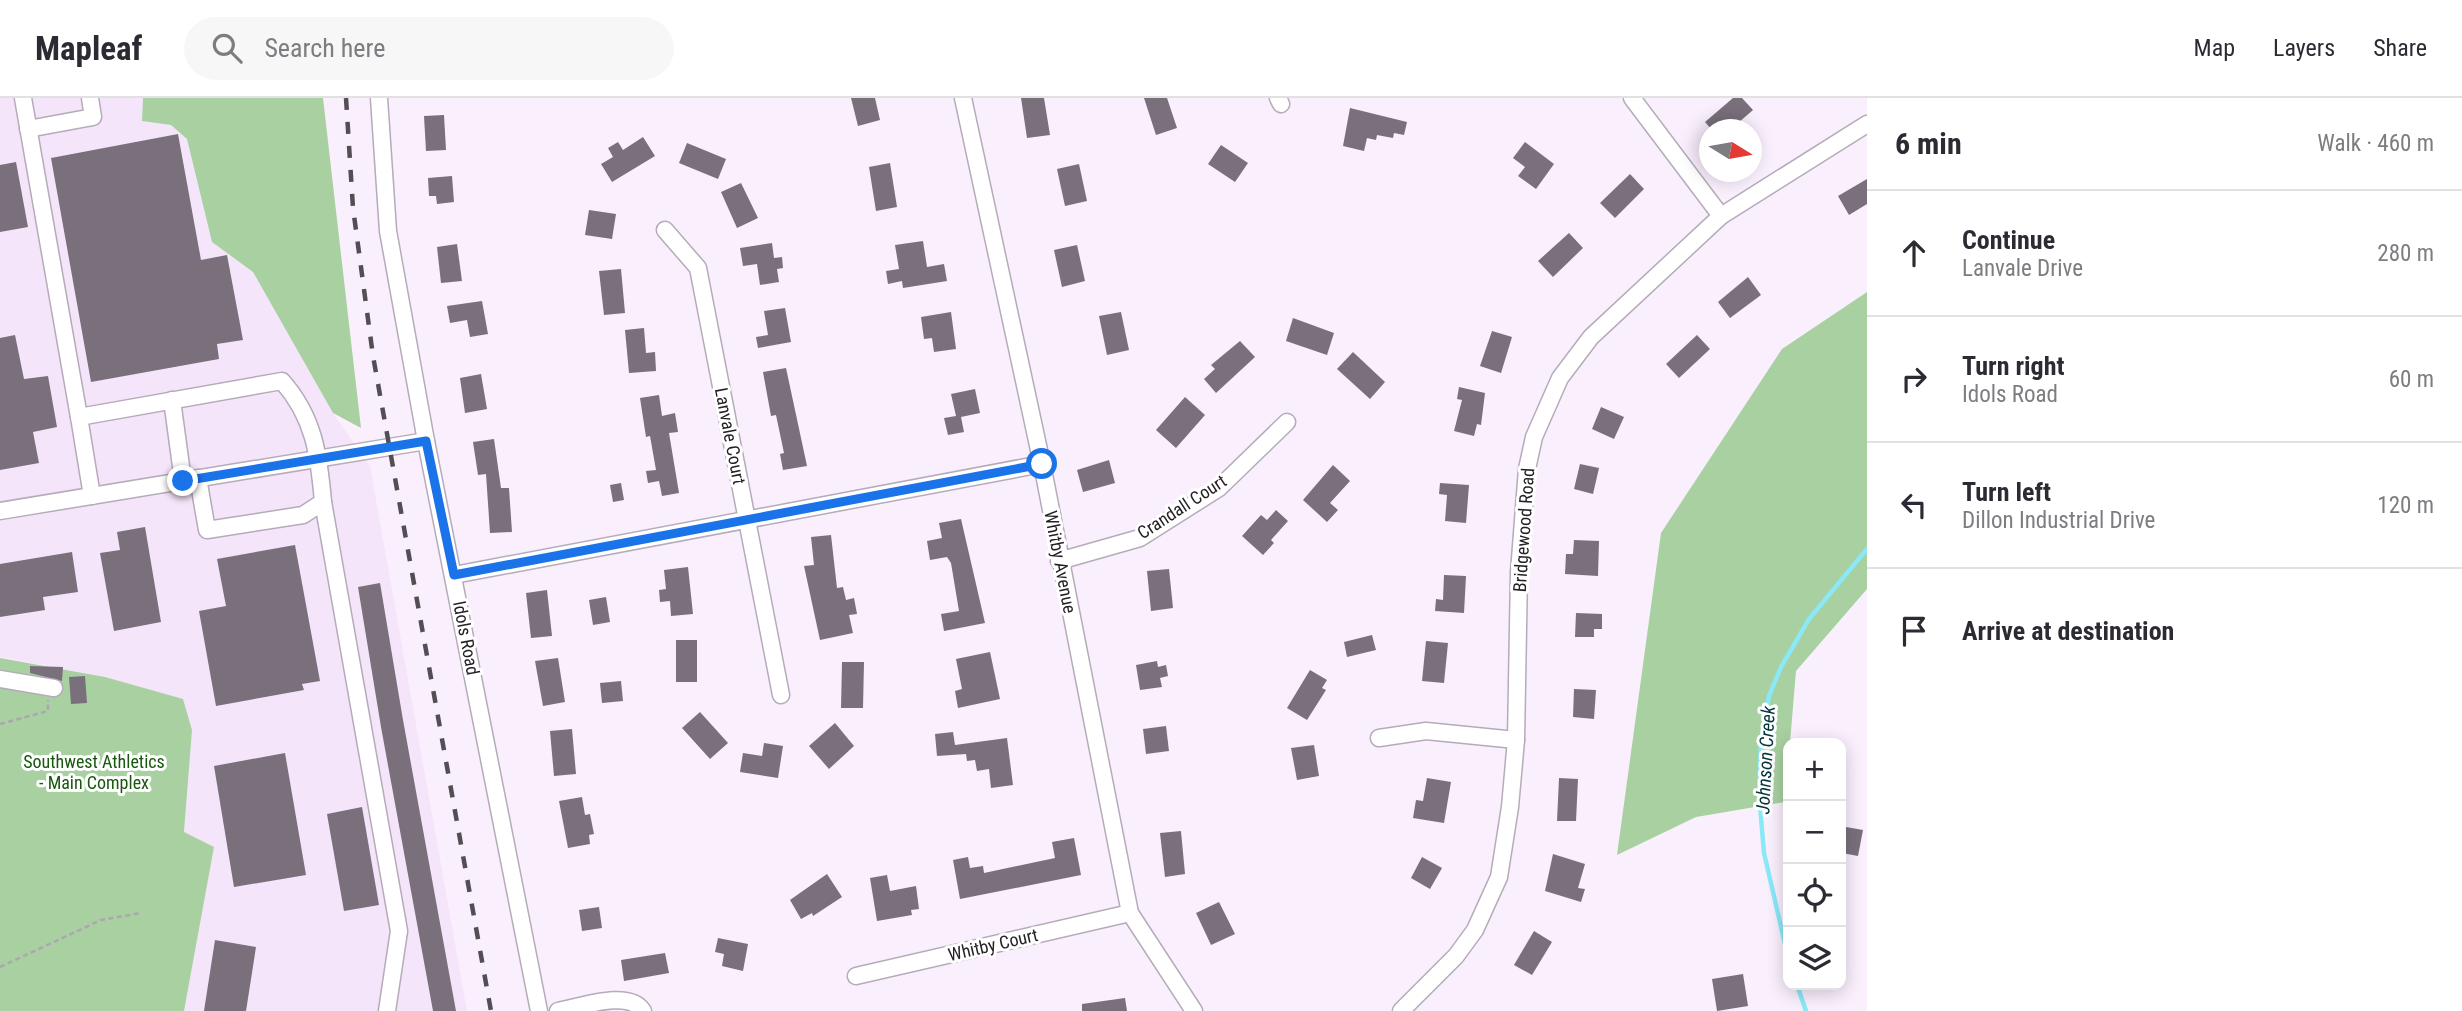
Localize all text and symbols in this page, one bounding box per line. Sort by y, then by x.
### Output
search box [184,17,674,80]
text: Mapleaf [35,29,142,68]
icon: search [208,29,246,67]
text: Search here [264,33,385,63]
text: Map [2194,34,2235,62]
text: Layers [2273,34,2335,62]
text: Share [2373,34,2427,62]
north arrow [1699,119,1762,182]
text: 6 min [1895,126,1962,161]
text: Walk · 460 m [2317,130,2434,157]
text: Continue [1962,225,2055,255]
icon: ahead [1895,234,1933,272]
text: 280 m [2377,240,2434,267]
text: Lanvale Drive [1962,255,2083,282]
text: Turn right [1962,351,2064,381]
icon: right [1895,360,1933,398]
text: 60 m [2389,366,2434,393]
text: Idols Road [1962,381,2058,408]
street label: Lanvale Court [711,386,750,486]
route start [1026,448,1057,479]
route end [167,465,198,496]
street label: Bridgewood Road [1509,467,1538,593]
street label: Crandall Court [1133,470,1230,543]
text: Turn left [1962,477,2051,507]
icon: left [1895,486,1933,524]
text: 120 m [2377,492,2434,519]
text: Dillon Industrial Drive [1962,507,2155,534]
street label: Whitby Avenue [1040,509,1081,615]
street label: Idols Road [449,599,484,677]
icon: arrive [1895,612,1933,650]
text: Arrive at destination [1962,616,2174,646]
water label: Johnson Creek [1751,705,1780,815]
map controls [1783,738,1846,990]
button: + [1783,738,1846,801]
park label: Southwest Athletics - Main Complex [23,751,165,793]
button: − [1783,801,1846,864]
button: locate [1783,864,1846,927]
street label: Whitby Court [946,924,1040,965]
button: layers [1783,927,1846,990]

